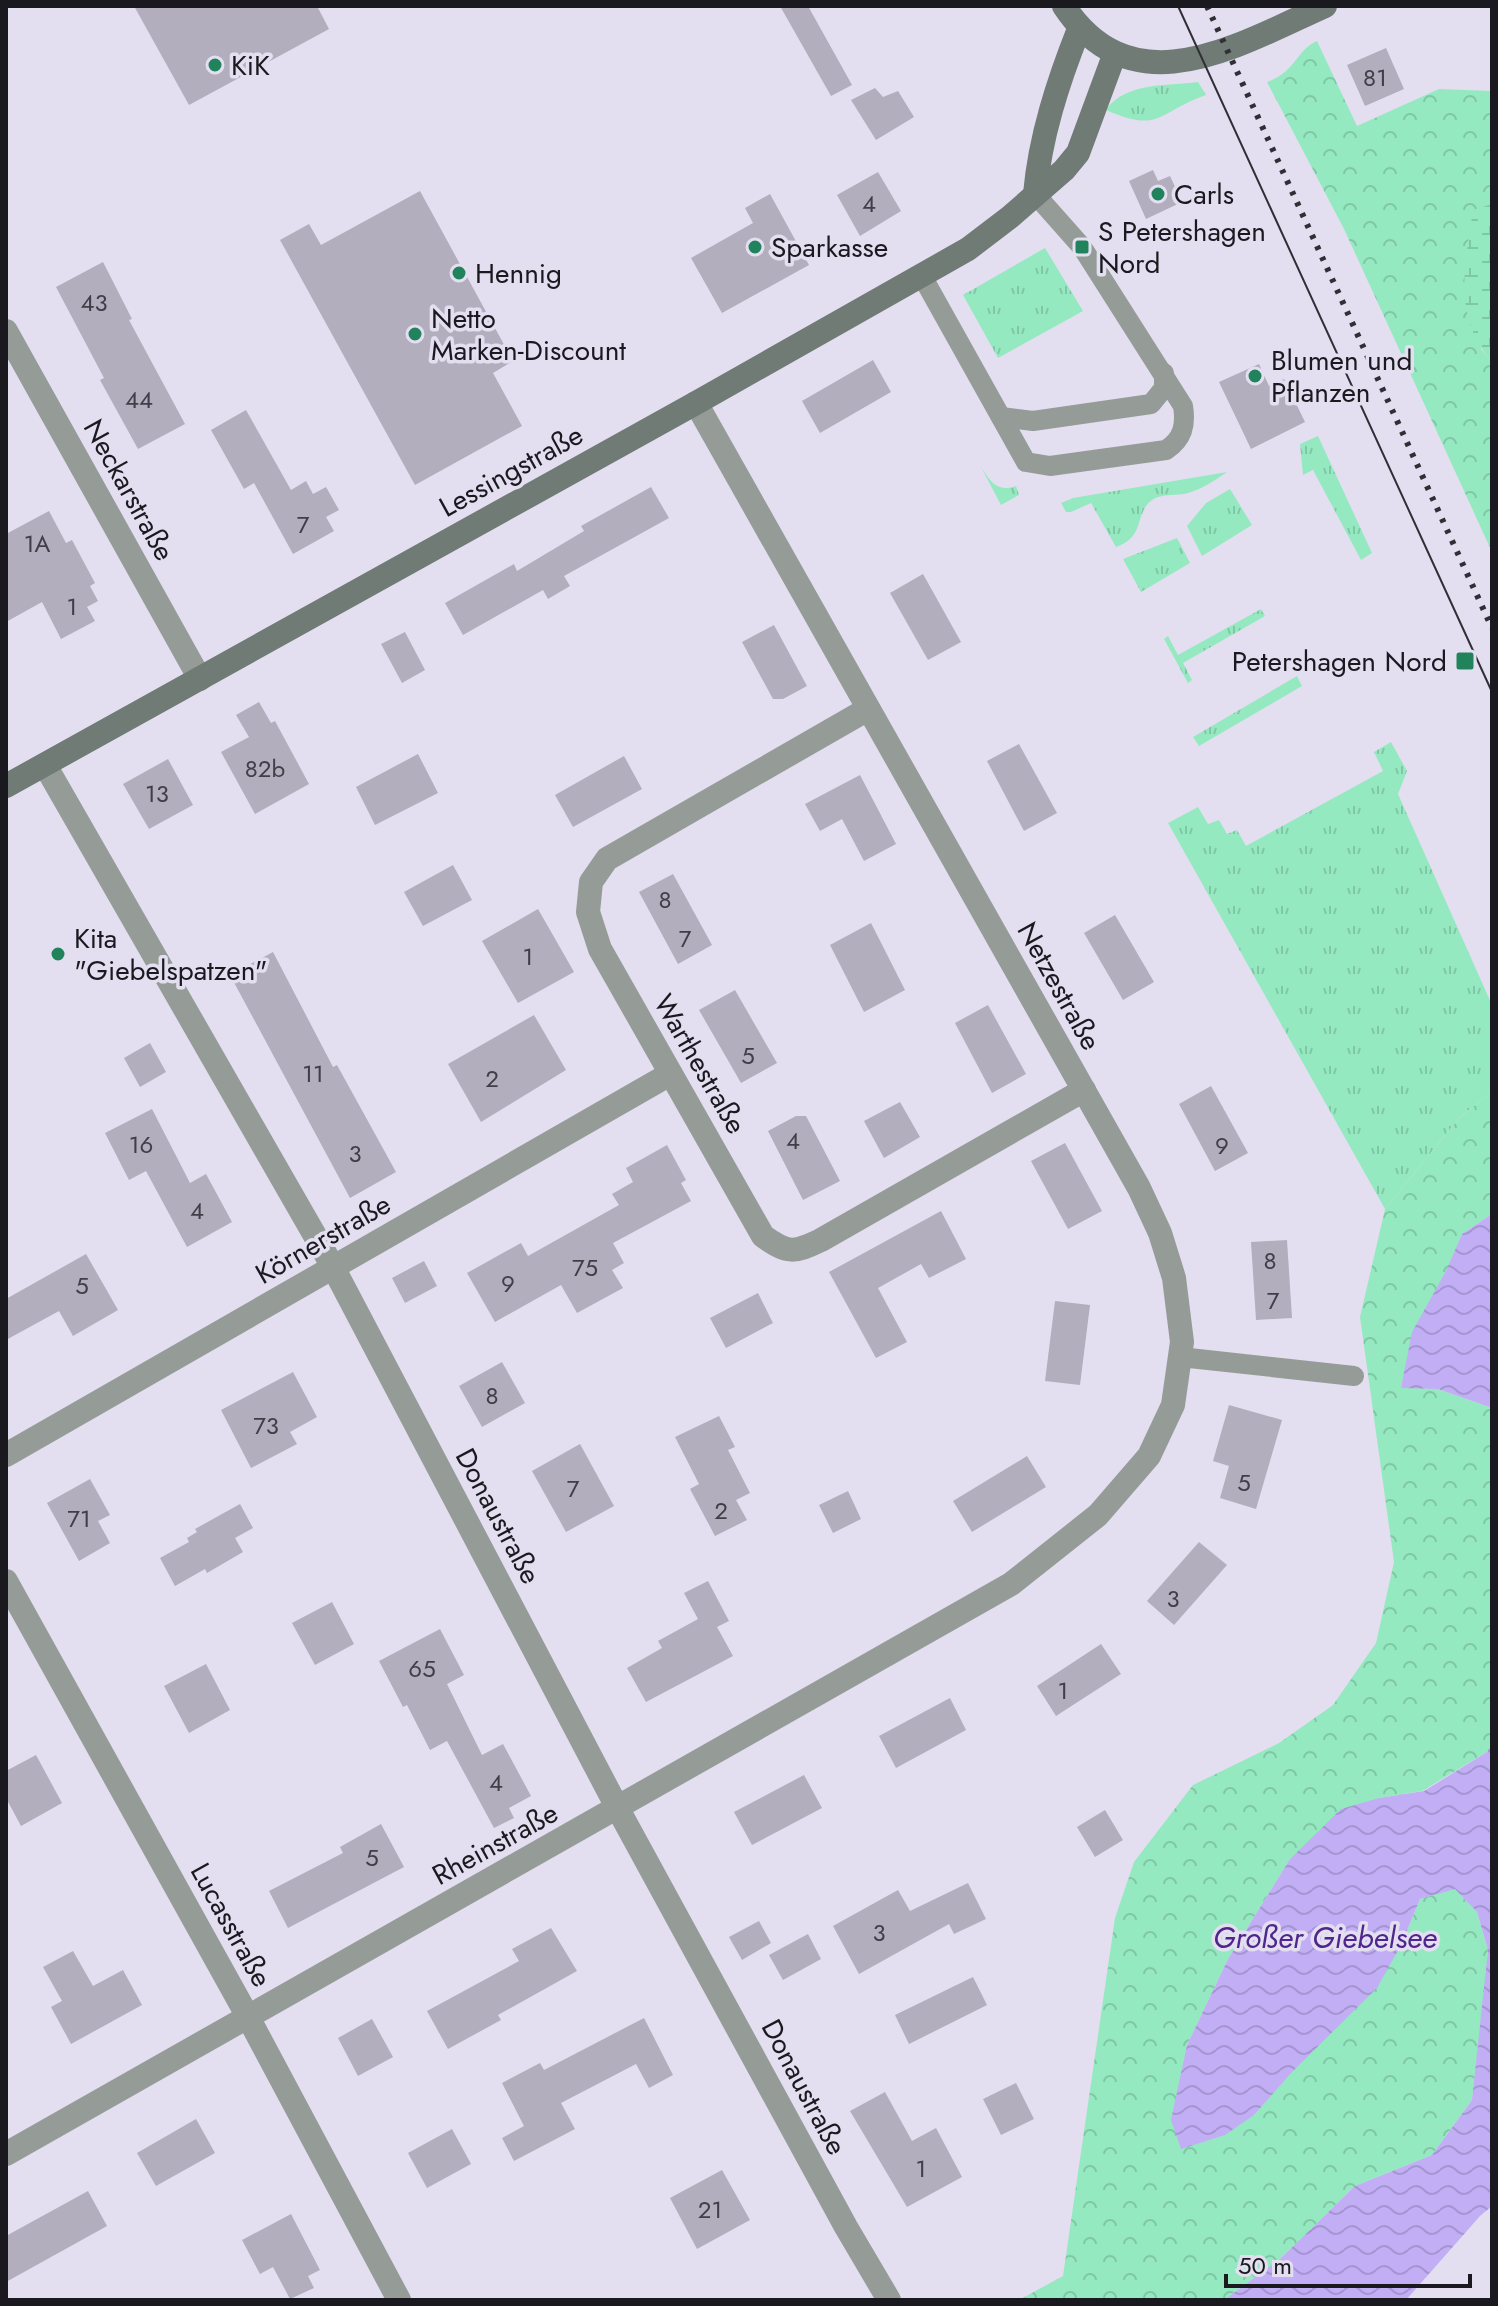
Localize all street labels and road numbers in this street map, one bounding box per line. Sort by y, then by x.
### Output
street label: Neckarstraße [73,412,185,568]
street label: Lessingstraße [432,415,590,527]
street label: Netzestraße [1007,914,1111,1058]
street label: Warthestraße [643,987,757,1141]
street label: Körnerstraße [248,1184,398,1294]
street label: Donaustraße [445,1441,551,1591]
street label: Rheinstraße [425,1793,565,1895]
street label: Lucasstraße [180,1855,282,1995]
street label: Donaustraße [751,2012,857,2162]

